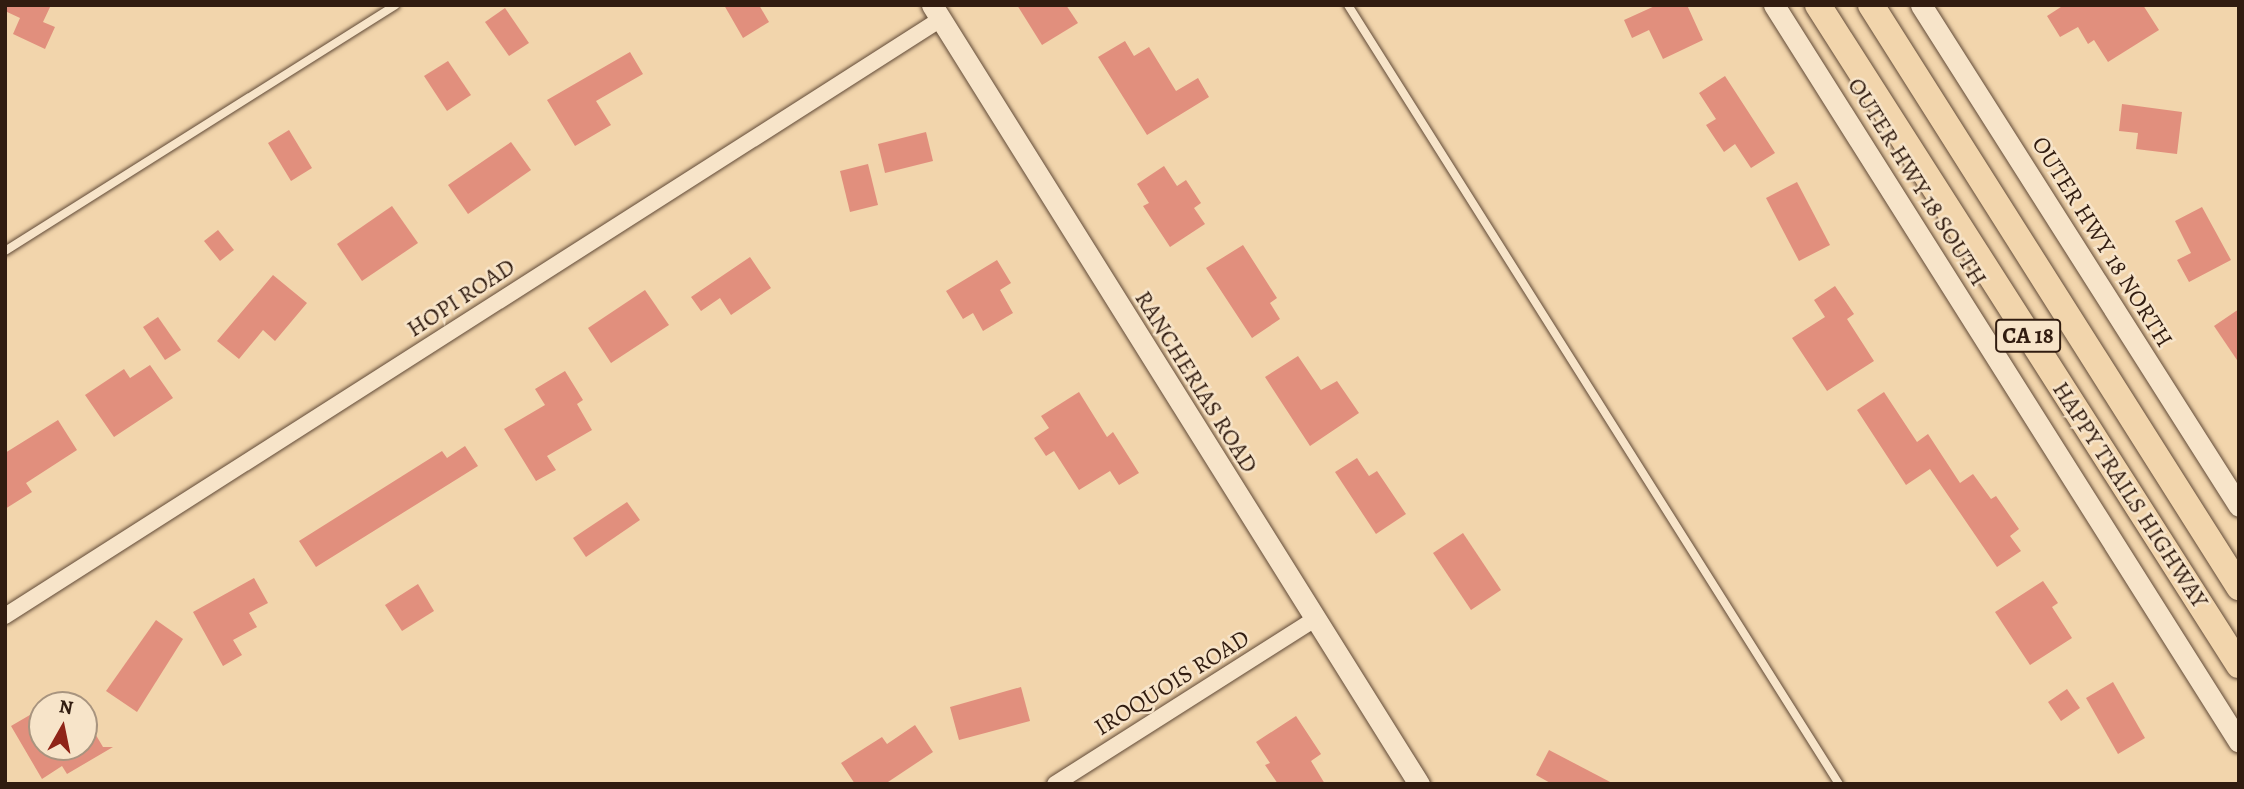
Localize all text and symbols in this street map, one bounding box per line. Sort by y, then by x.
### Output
street label: OUTER HWY 18 SOUTH [1841,73,1993,291]
street label: OUTER HWY 18 NORTH [2025,131,2179,353]
street label: HOPI ROAD [402,252,520,344]
street label: RANCHERIAS ROAD [1128,286,1264,478]
road number: CA 18 [1995,316,2061,356]
street label: HAPPY TRAILS HIGHWAY [2046,376,2214,614]
street label: IROQUOIS ROAD [1089,624,1255,742]
north arrow [28,691,98,761]
text: N [57,693,75,721]

